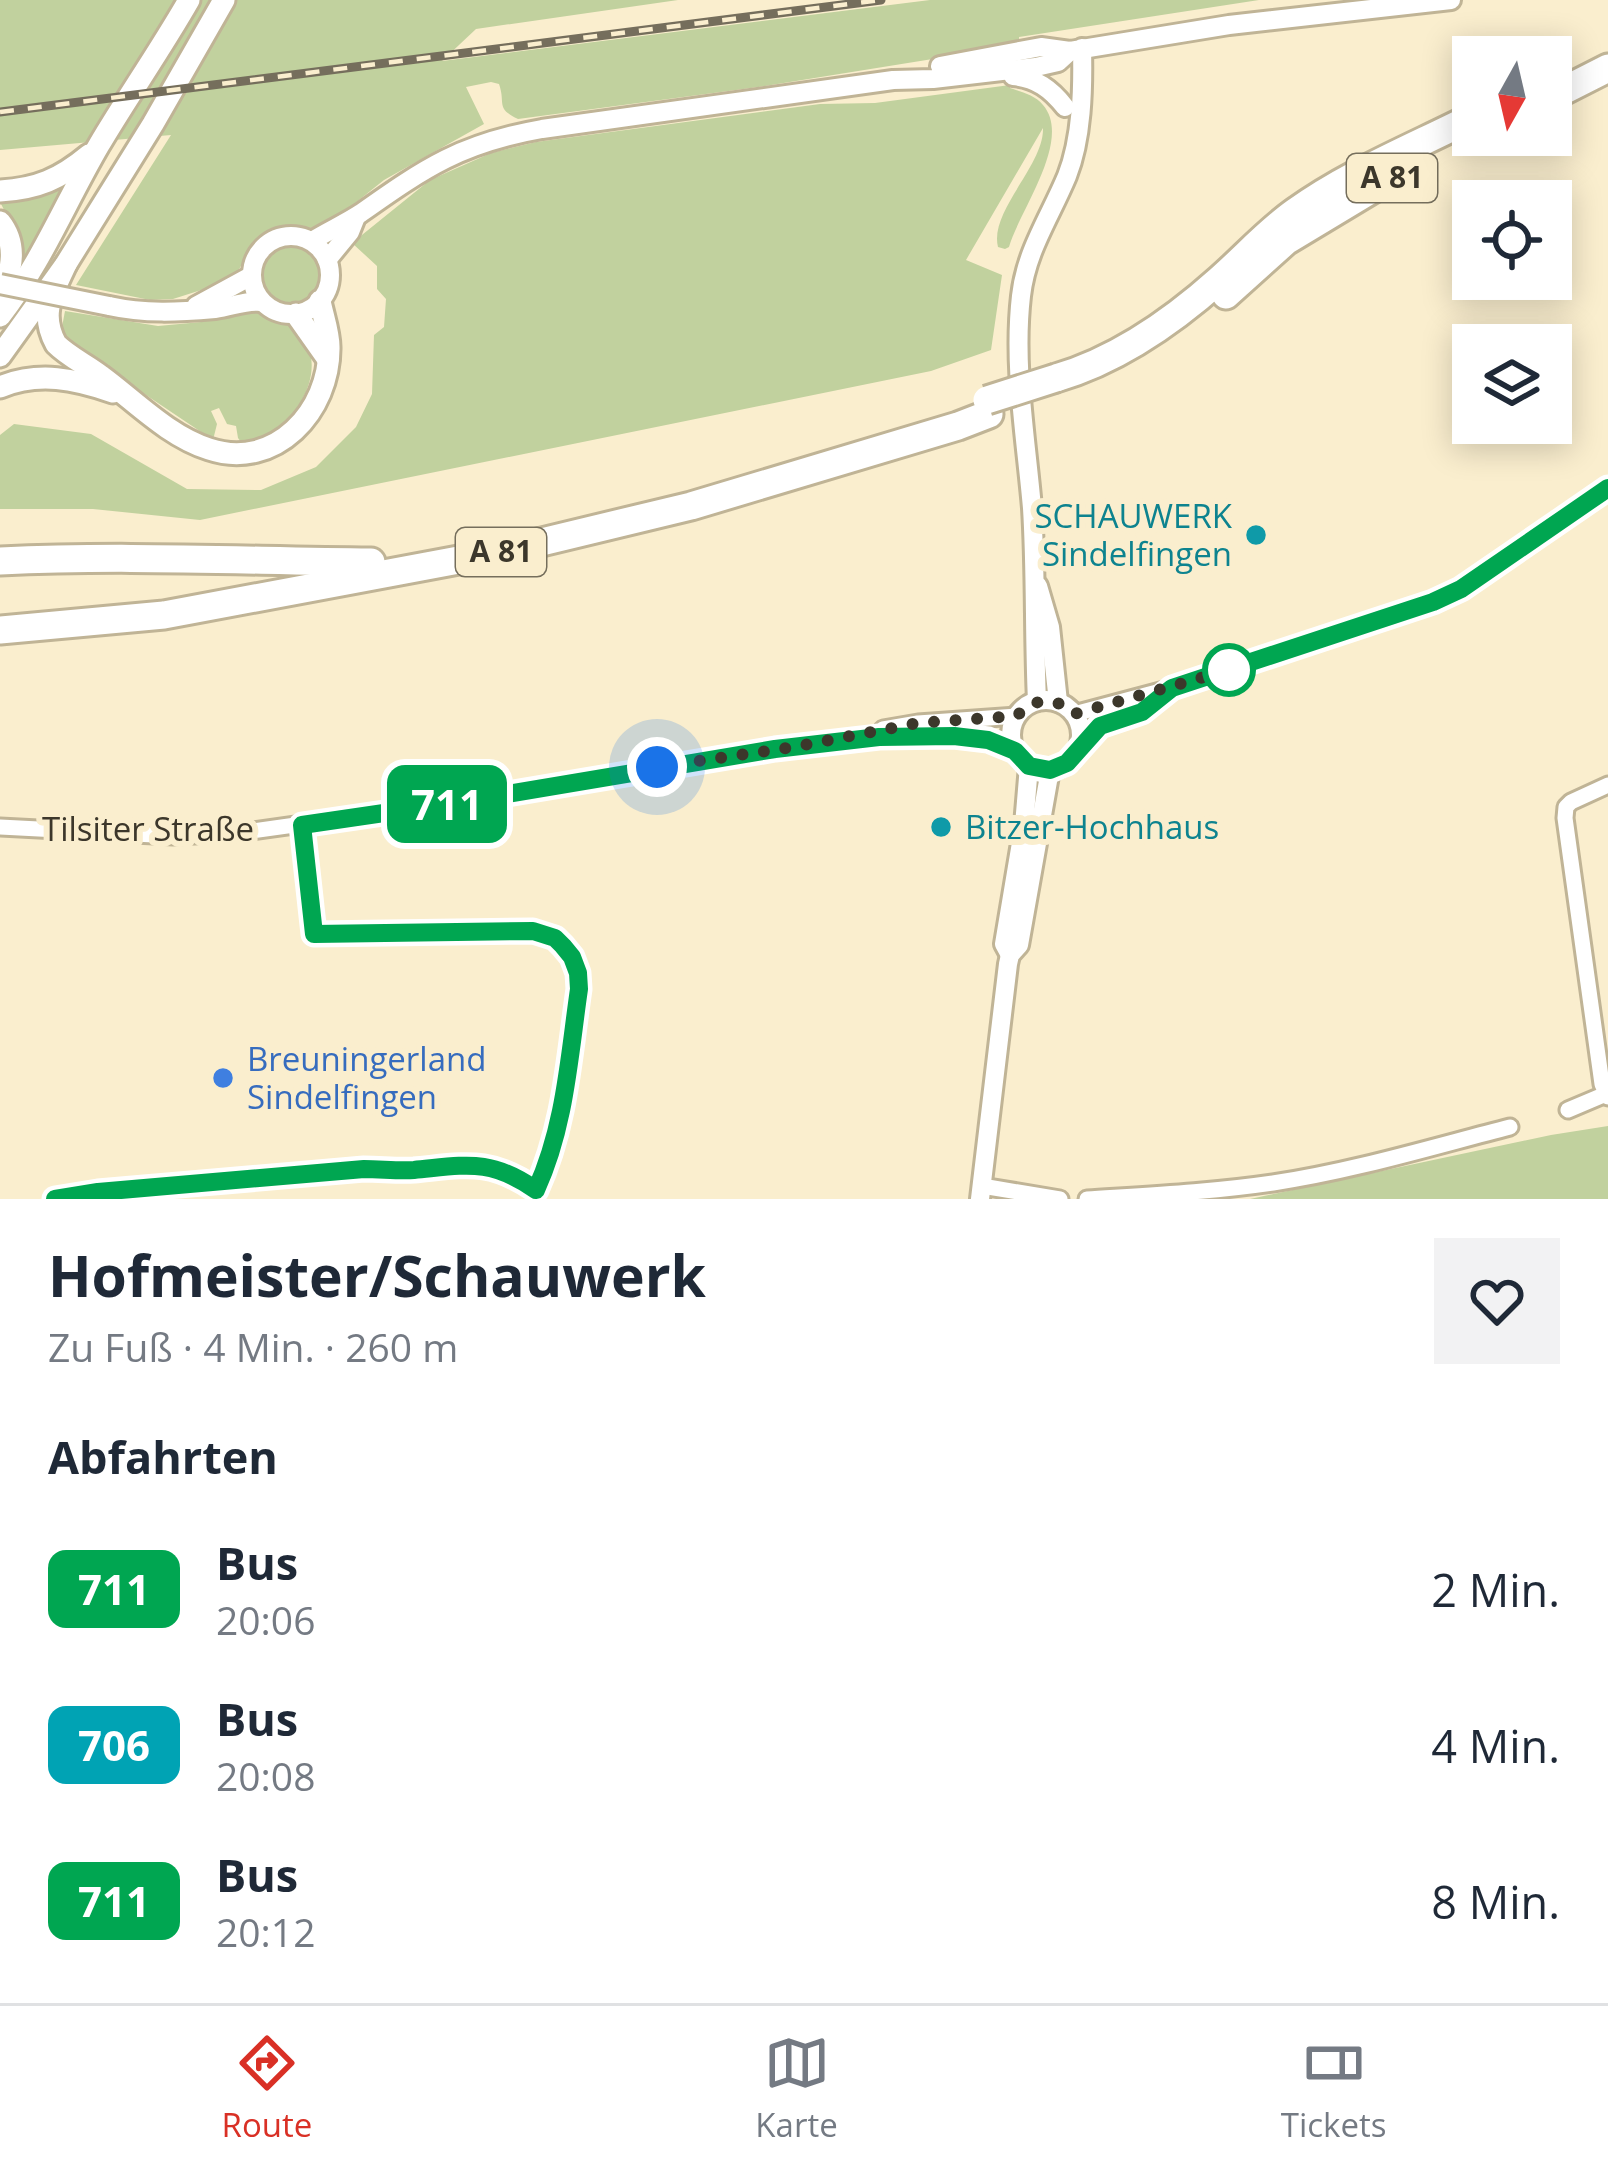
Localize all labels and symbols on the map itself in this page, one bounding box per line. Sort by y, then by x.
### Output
north arrow [1452,36,1572,156]
road number: A 81 [1347,154,1437,202]
place label: SCHAUWERK Sindelfingen [1034,493,1233,576]
marker: SCHAUWERK Sindelfingen [1243,522,1269,548]
road number: A 81 [456,528,546,576]
unlabelled marker [1204,645,1254,695]
your location [627,737,687,797]
line badge: 711 [378,765,516,843]
place label: Bitzer-Hochhaus [965,804,1219,849]
street label: Tilsiter Straße [42,806,254,851]
marker: Bitzer-Hochhaus [928,814,954,840]
place label: Breuningerland Sindelfingen [247,1036,486,1119]
marker: Breuningerland Sindelfingen [210,1065,236,1091]

